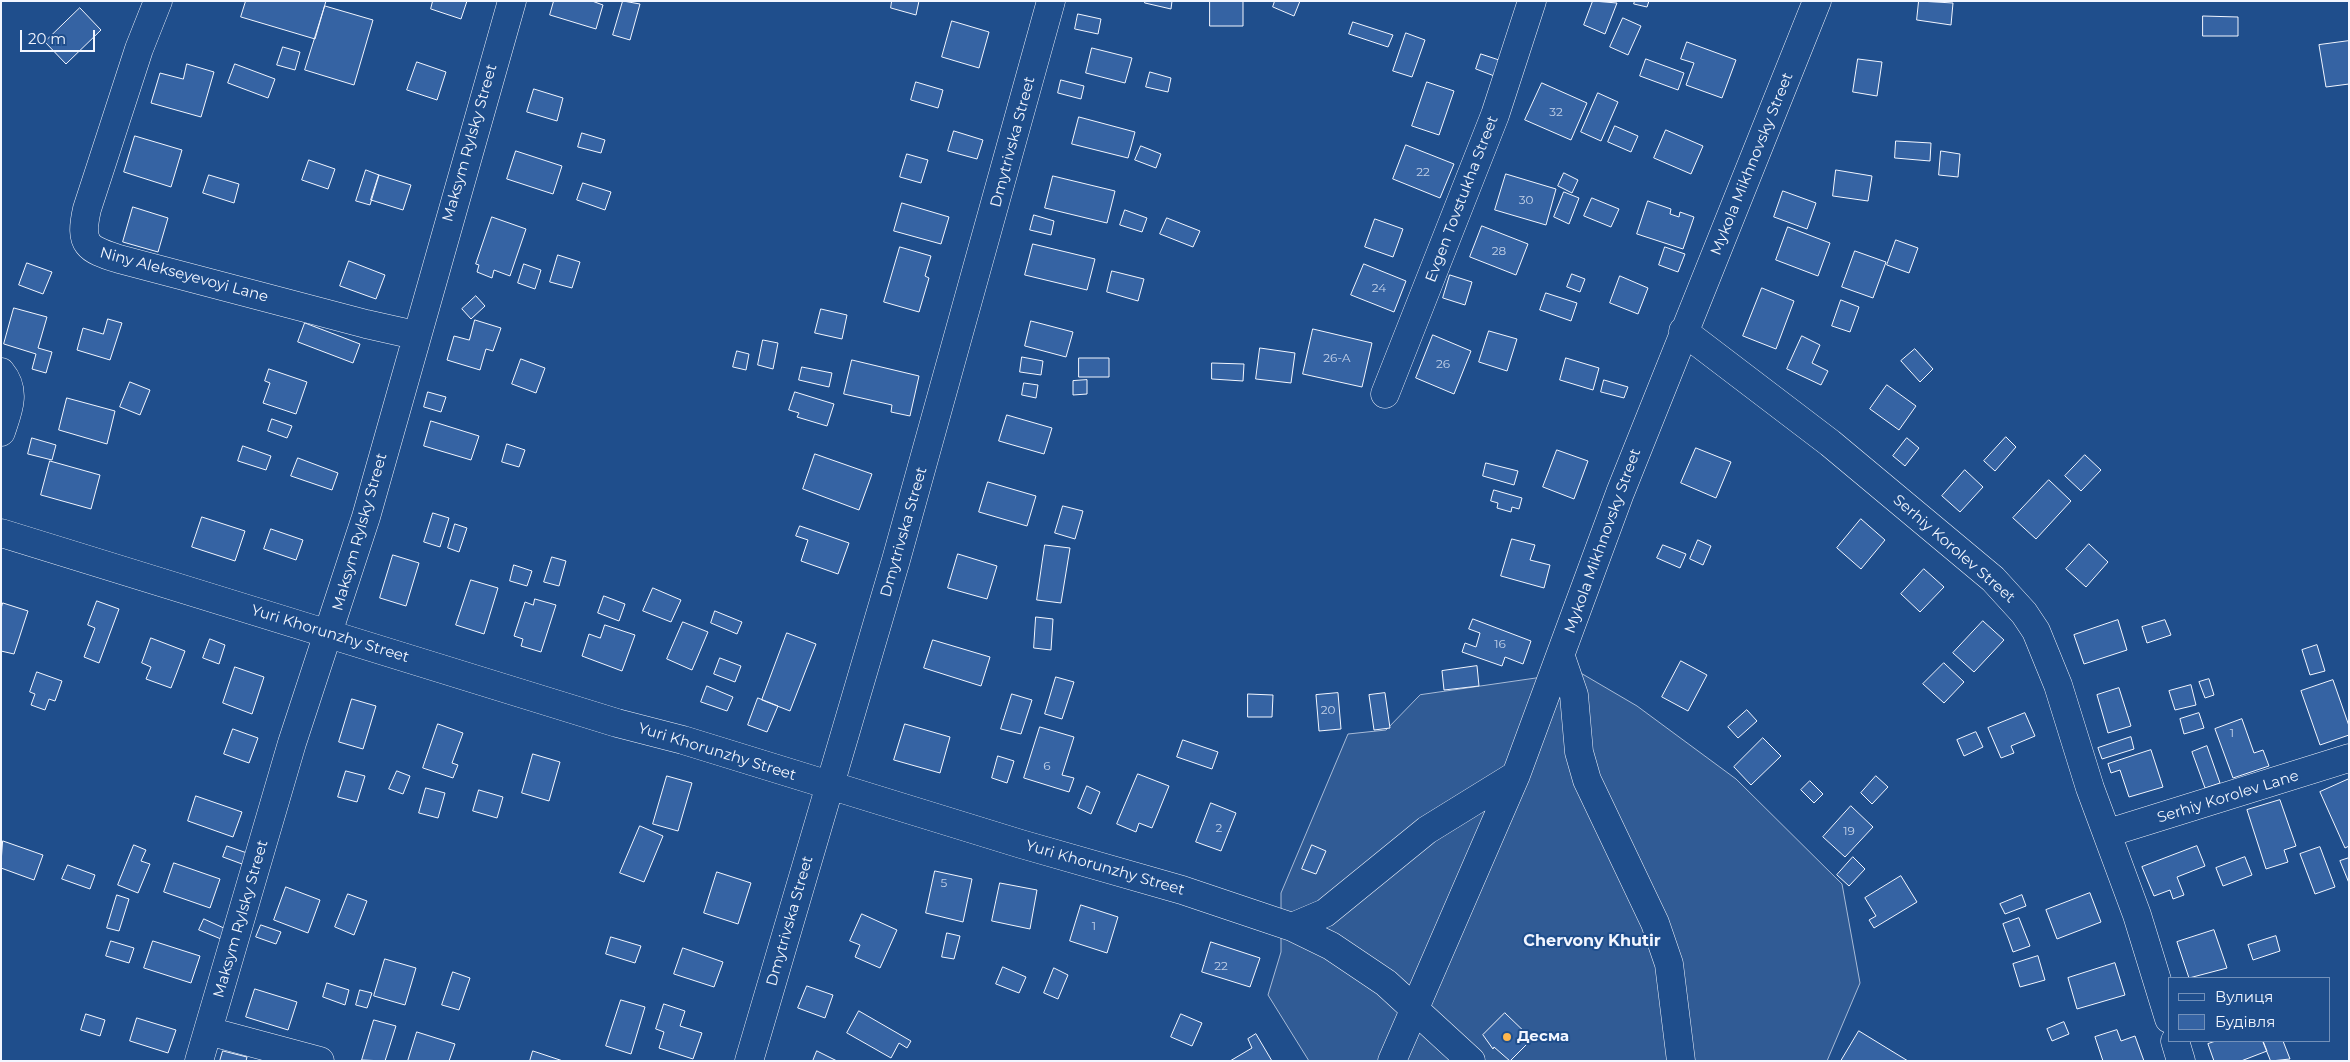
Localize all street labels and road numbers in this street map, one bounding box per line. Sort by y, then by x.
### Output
street label: Maksym Rylsky Street [439,62,501,224]
street label: Mykola Mikhnovsky Street [1707,70,1797,258]
street label: Dmytrivska Street [987,75,1039,209]
street label: Evgen Tovstukha Street [1422,113,1502,285]
street label: Niny Alekseyevoyi Lane [98,244,270,306]
street label: Mykola Mikhnovsky Street [1561,446,1645,636]
street label: Maksym Rylsky Street [329,451,391,613]
street label: Dmytrivska Street [877,465,931,599]
street label: Serhiy Korolev Street [1889,491,2019,607]
street label: Yuri Khorunzhy Street [249,601,411,667]
street label: Yuri Khorunzhy Street [636,719,798,785]
street label: Serhiy Korolev Lane [2155,767,2301,827]
street label: Yuri Khorunzhy Street [1024,837,1186,899]
street label: Maksym Rylsky Street [210,838,272,1000]
street label: Dmytrivska Street [763,854,817,988]

